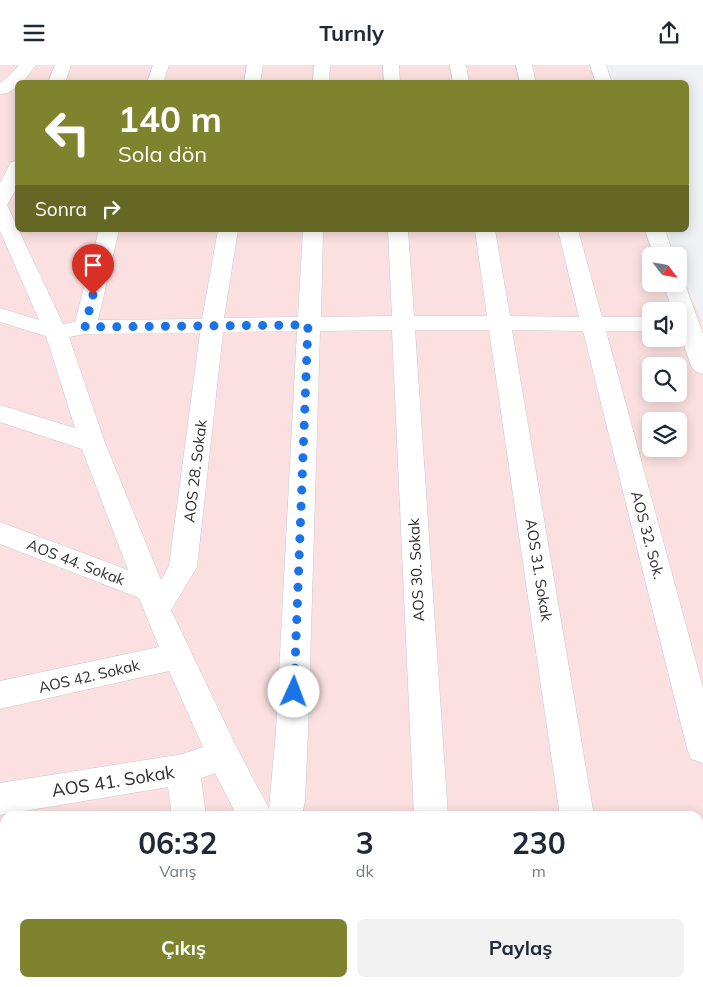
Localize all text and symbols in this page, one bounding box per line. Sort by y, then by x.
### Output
icon: menu [20,19,48,47]
text: Turnly [319,19,384,47]
icon: share [655,19,683,47]
text: 140 m [118,97,222,141]
icon: left [35,100,100,165]
text: Sola dön [118,140,207,168]
icon: right [97,195,125,223]
text: Sonra [35,197,87,221]
pin [72,244,114,295]
north arrow [642,247,688,293]
map controls [642,247,687,457]
icon: arrive [79,251,107,279]
button: sound [642,302,687,347]
button: search [642,357,687,402]
button: layers [642,412,687,457]
street label: AOS 28. Sokak [179,418,211,523]
street label: AOS 32. Sok. [627,489,669,581]
street label: AOS 31. Sokak [522,517,557,623]
street label: AOS 30. Sokak [404,518,428,622]
street label: AOS 44. Sokak [24,535,128,589]
street label: AOS 42. Sokak [37,655,142,697]
position arrow [267,665,319,717]
street label: AOS 41. Sokak [50,760,177,802]
text: 06:32 [138,824,218,862]
text: 3 [356,824,374,862]
text: 230 [512,824,566,862]
text: Varış [159,861,197,881]
text: dk [356,861,374,881]
text: m [532,861,546,881]
button: Çıkış [20,919,347,977]
button: Paylaş [357,919,684,977]

